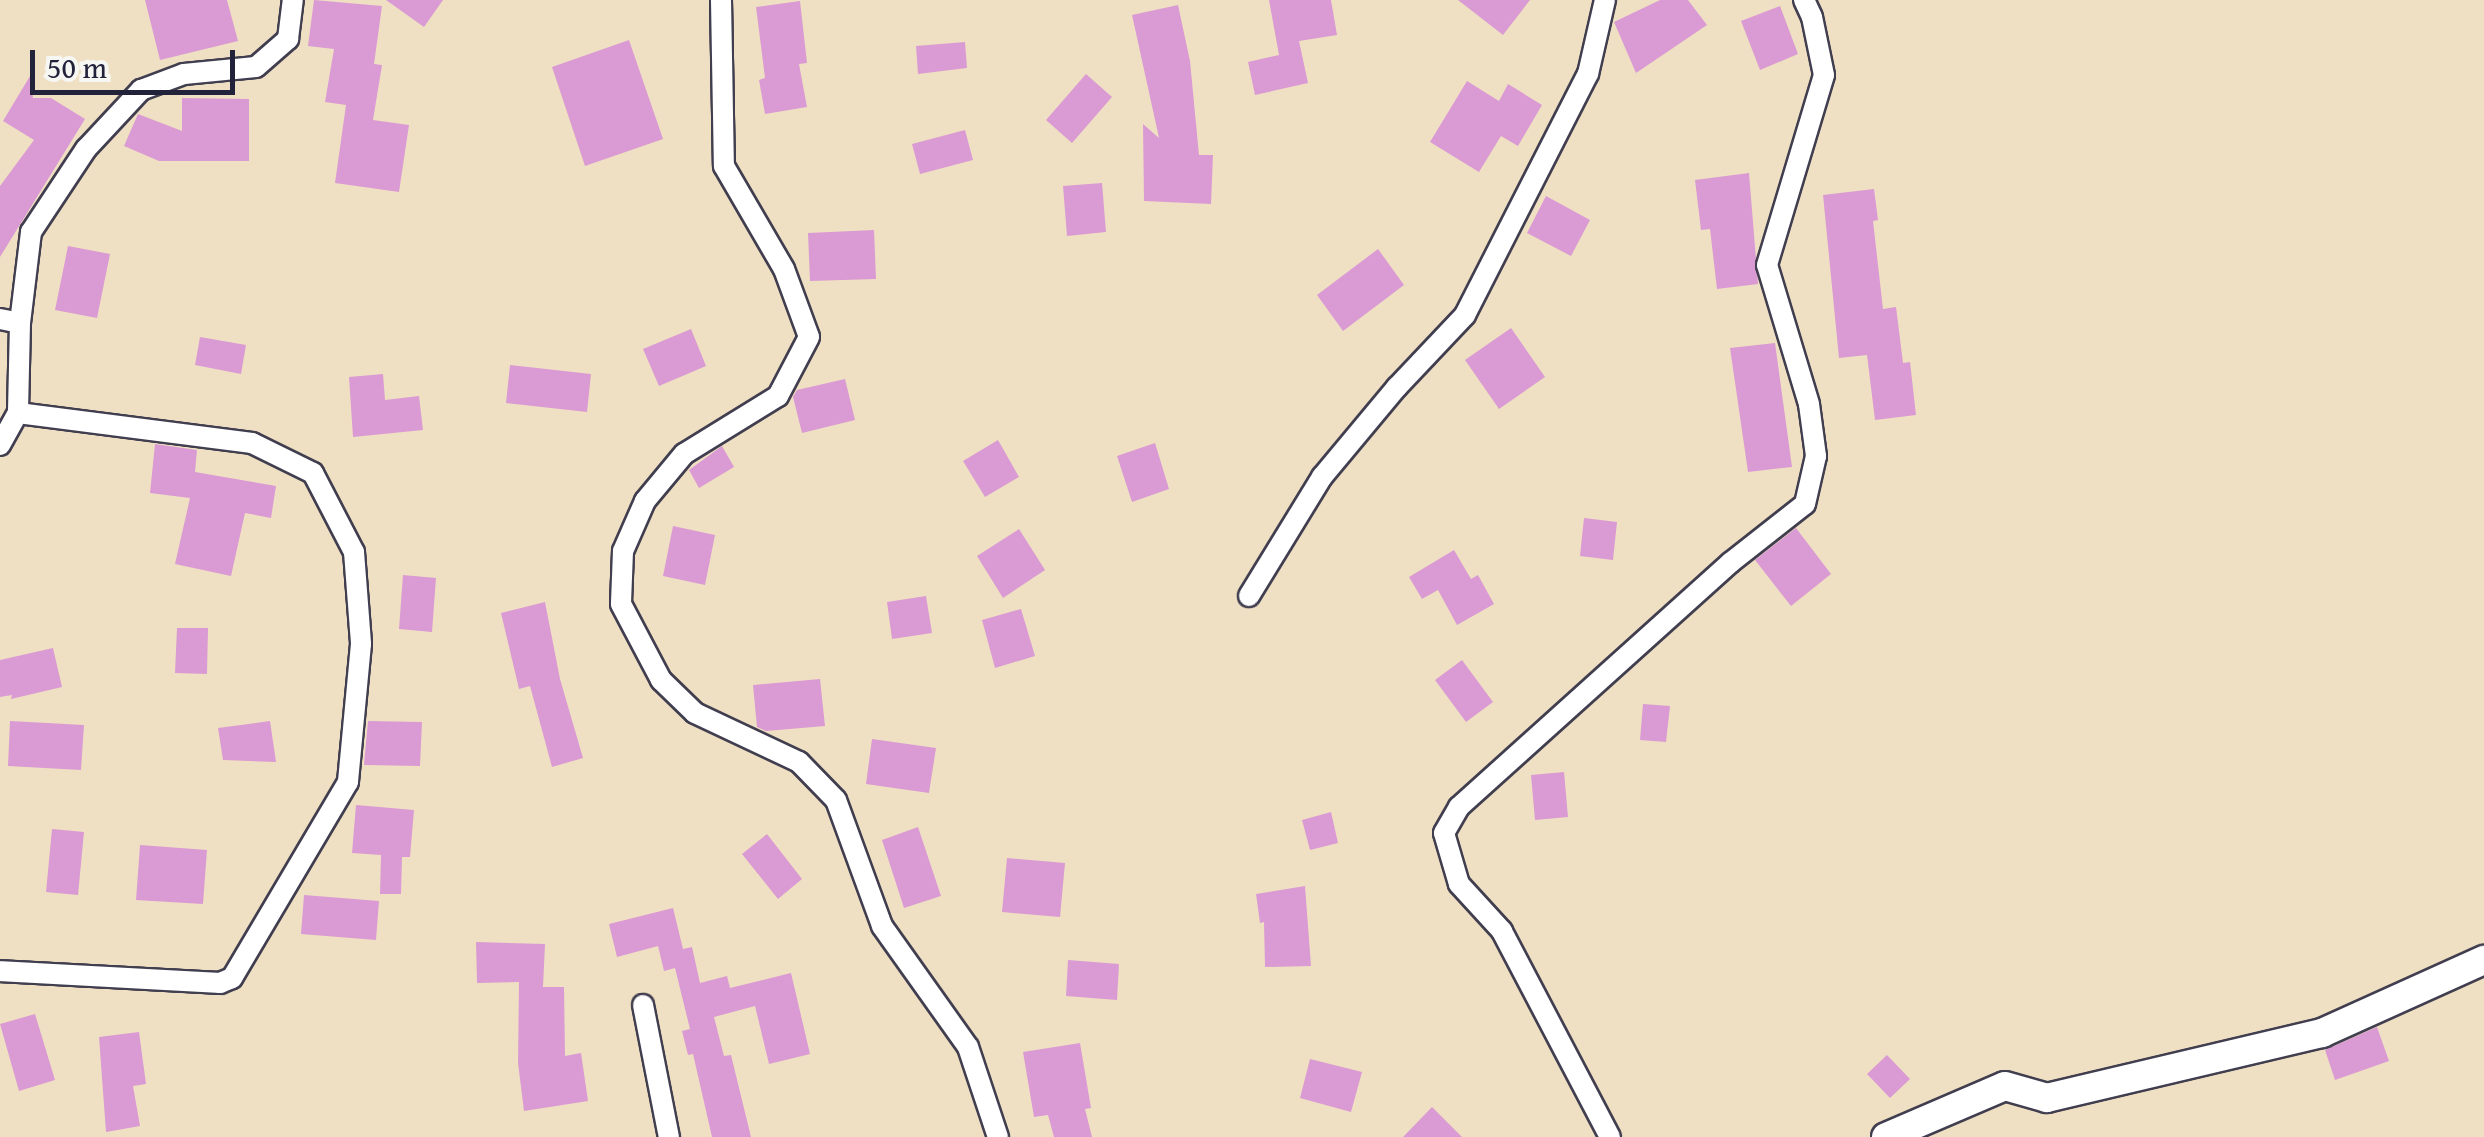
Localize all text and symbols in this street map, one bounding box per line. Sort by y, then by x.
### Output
scale bar [35,30,240,92]
text: 50 m [47,45,107,89]

